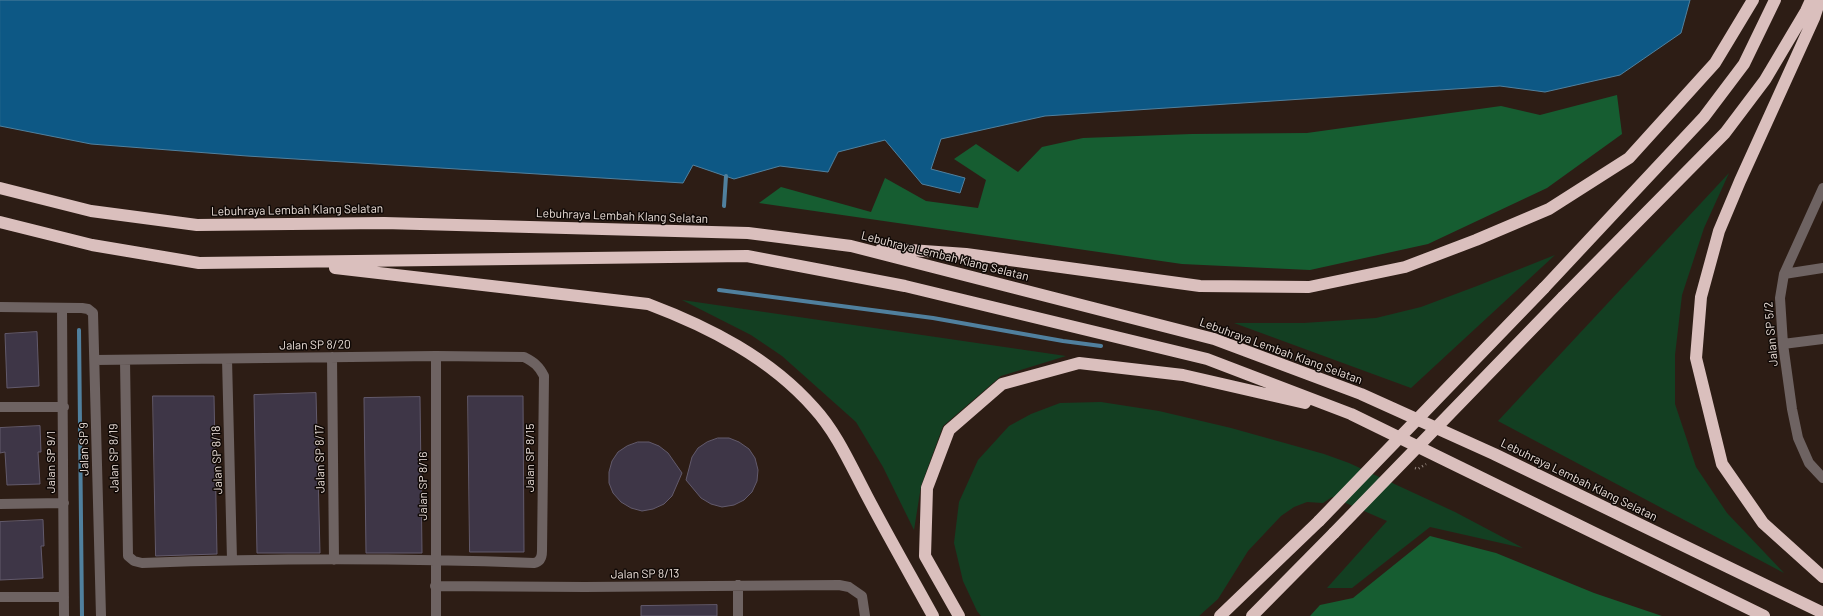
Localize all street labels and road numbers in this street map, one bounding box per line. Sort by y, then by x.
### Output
street label: Lebuhraya Lembah Klang Selatan [211,201,383,219]
street label: Lebuhraya Lembah Klang Selatan [536,206,708,226]
street label: Lebuhraya Lembah Klang Selatan [860,228,1030,284]
street label: Jalan SP 5/2 [1761,301,1781,367]
street label: Lebuhraya Lembah Klang Selatan [1198,315,1364,387]
street label: Jalan SP 8/20 [279,337,351,353]
street label: Jalan SP 9 [76,422,92,476]
street label: Jalan SP 8/19 [106,423,122,493]
street label: Jalan SP 8/15 [523,424,537,492]
street label: Jalan SP 8/18 [209,425,225,495]
street label: Jalan SP 8/17 [312,425,328,493]
street label: Jalan SP 9/1 [44,431,58,493]
street label: Lebuhraya Lembah Klang Selatan [1498,436,1660,524]
street label: Jalan SP 8/16 [416,452,430,520]
street label: Jalan SP 8/13 [610,566,680,582]

